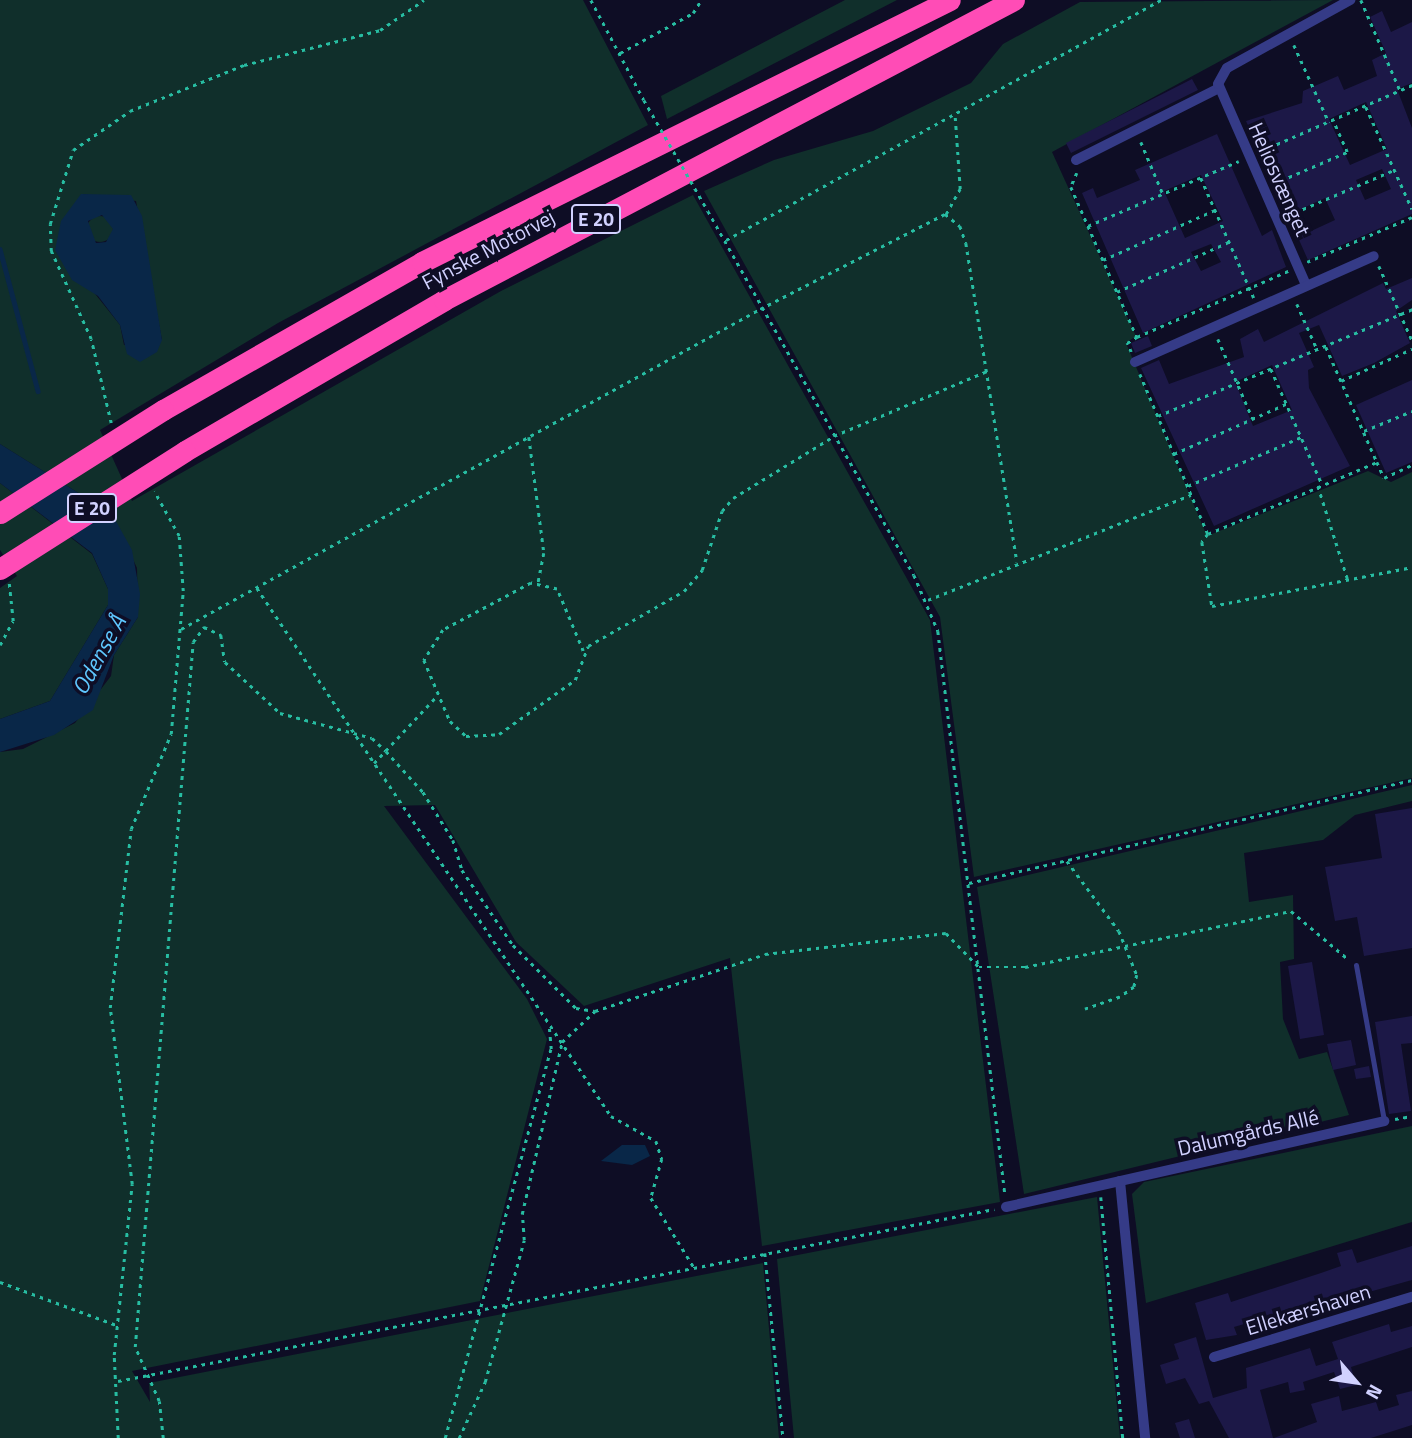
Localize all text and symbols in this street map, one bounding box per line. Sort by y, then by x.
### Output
street label: Heliosvænget [1244,118,1316,240]
street label: Fynske Motorvej [417,204,559,294]
road number: E 20 [570,204,622,234]
road number: E 20 [66,492,118,524]
water label: Odense Å [66,611,132,699]
street label: Dalumgårds Allé [1175,1103,1321,1161]
street label: Ellekærshaven [1242,1278,1374,1340]
north arrow [1321,1347,1391,1417]
text: N [1359,1380,1391,1405]

